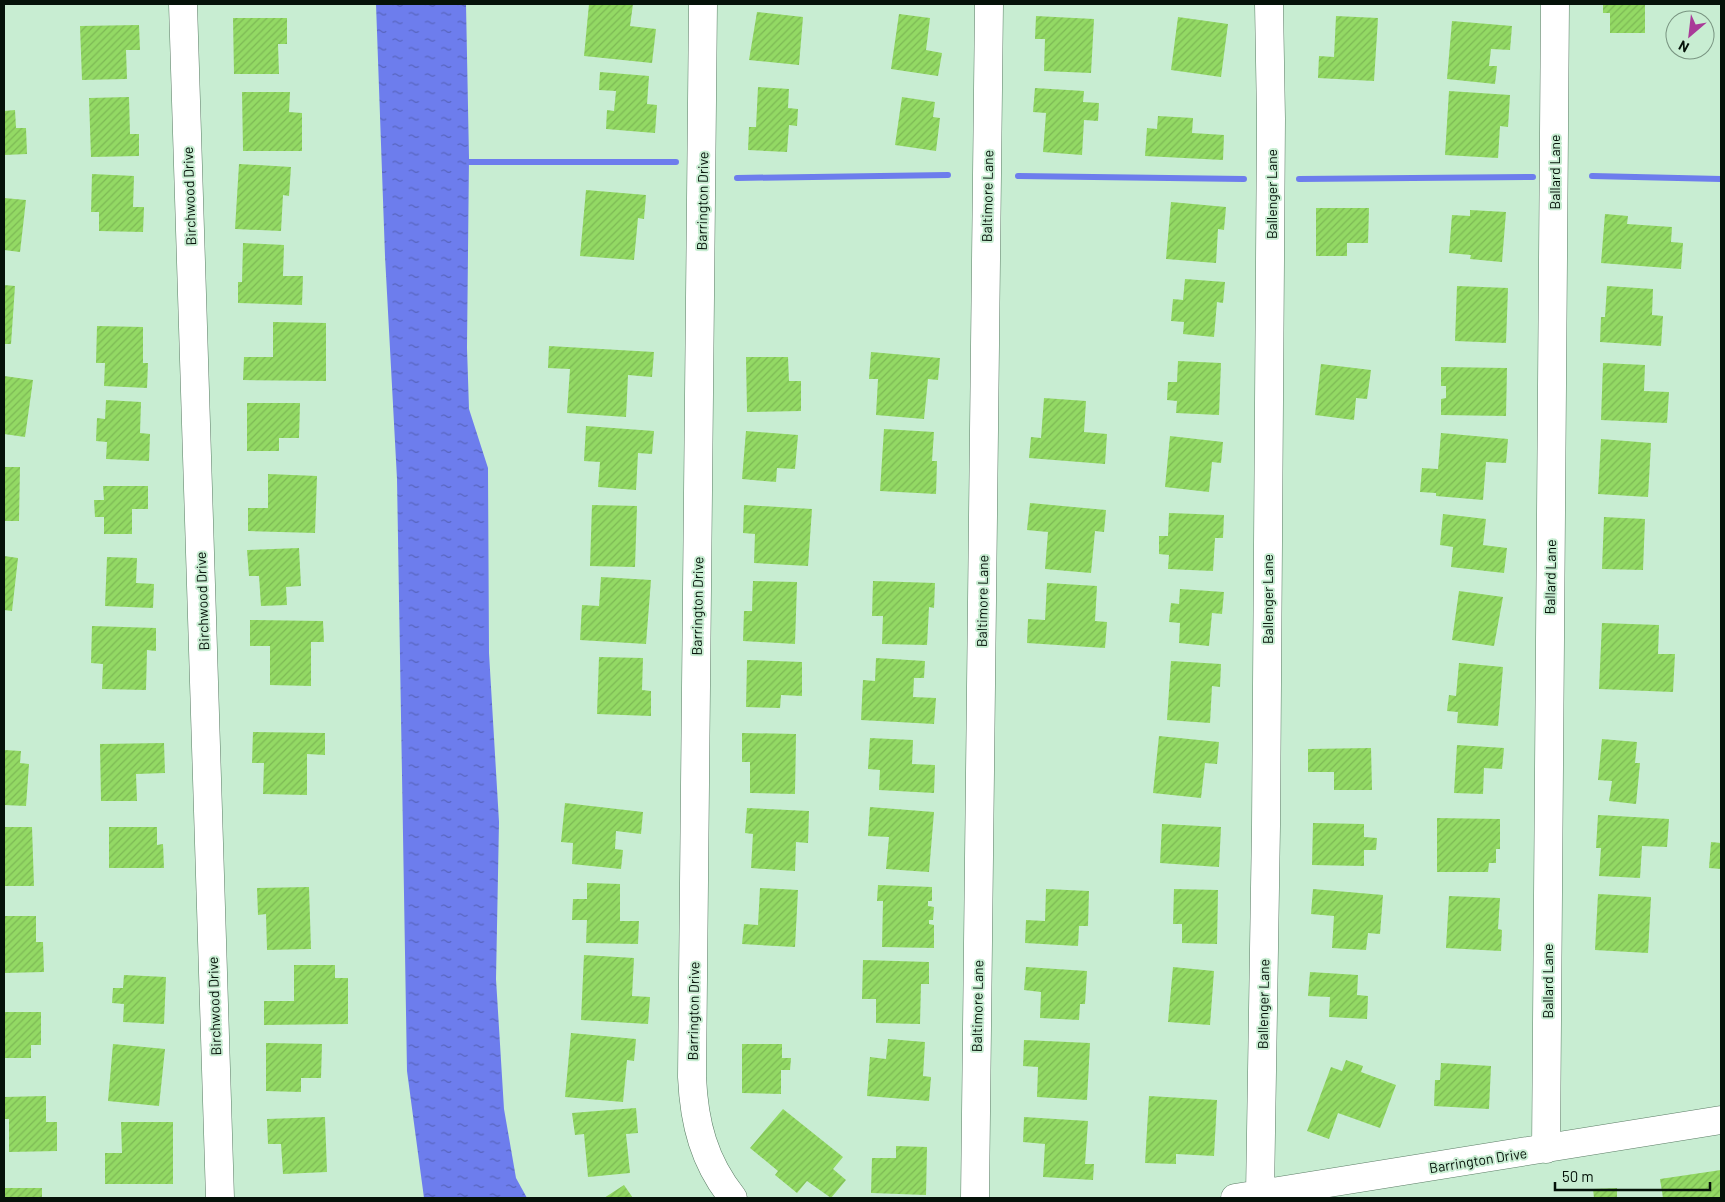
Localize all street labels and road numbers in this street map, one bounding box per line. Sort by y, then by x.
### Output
street label: Ballard Lane [1546,135,1563,209]
street label: Birchwood Drive [179,146,199,246]
street label: Ballenger Lane [1263,149,1280,239]
street label: Baltimore Lane [978,150,996,242]
street label: Barrington Drive [693,152,711,250]
street label: Ballard Lane [1541,539,1559,615]
street label: Birchwood Drive [192,551,212,651]
street label: Ballenger Lane [1259,554,1276,644]
street label: Baltimore Lane [973,555,991,647]
street label: Barrington Drive [688,557,706,655]
street label: Ballard Lane [1539,944,1556,1018]
street label: Birchwood Drive [204,956,224,1056]
street label: Ballenger Lane [1254,959,1272,1049]
street label: Baltimore Lane [968,960,986,1052]
street label: Barrington Drive [684,962,702,1060]
street label: Barrington Drive [1428,1144,1528,1176]

